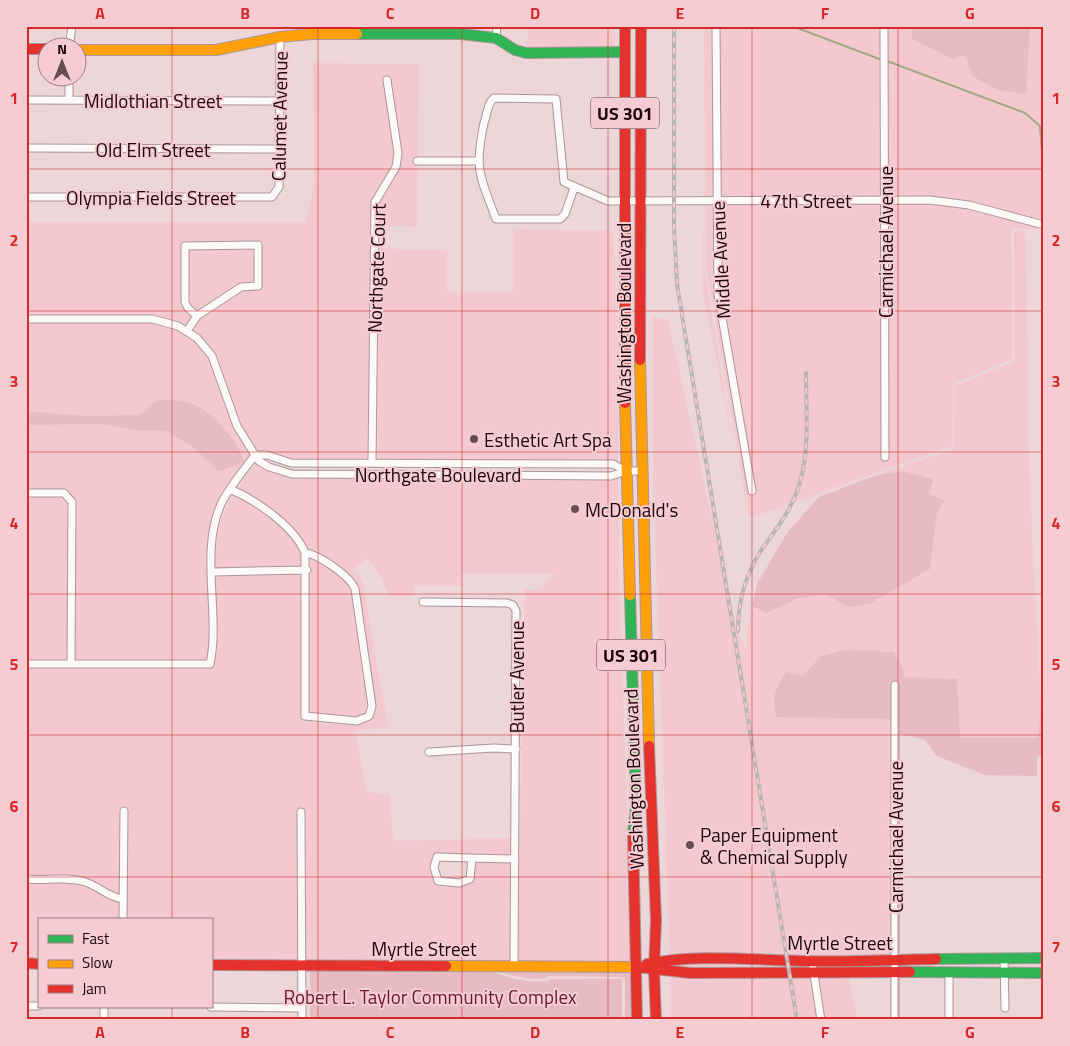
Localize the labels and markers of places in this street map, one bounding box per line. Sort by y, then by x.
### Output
place label: Esthetic Art Spa [484,425,612,454]
marker: Esthetic Art Spa [468,433,480,445]
place label: McDonald's [585,495,678,524]
marker: McDonald's [569,503,581,515]
place label: Paper Equipment & Chemical Supply [700,820,848,871]
marker: Paper Equipment & Chemical Supply [684,839,696,851]

